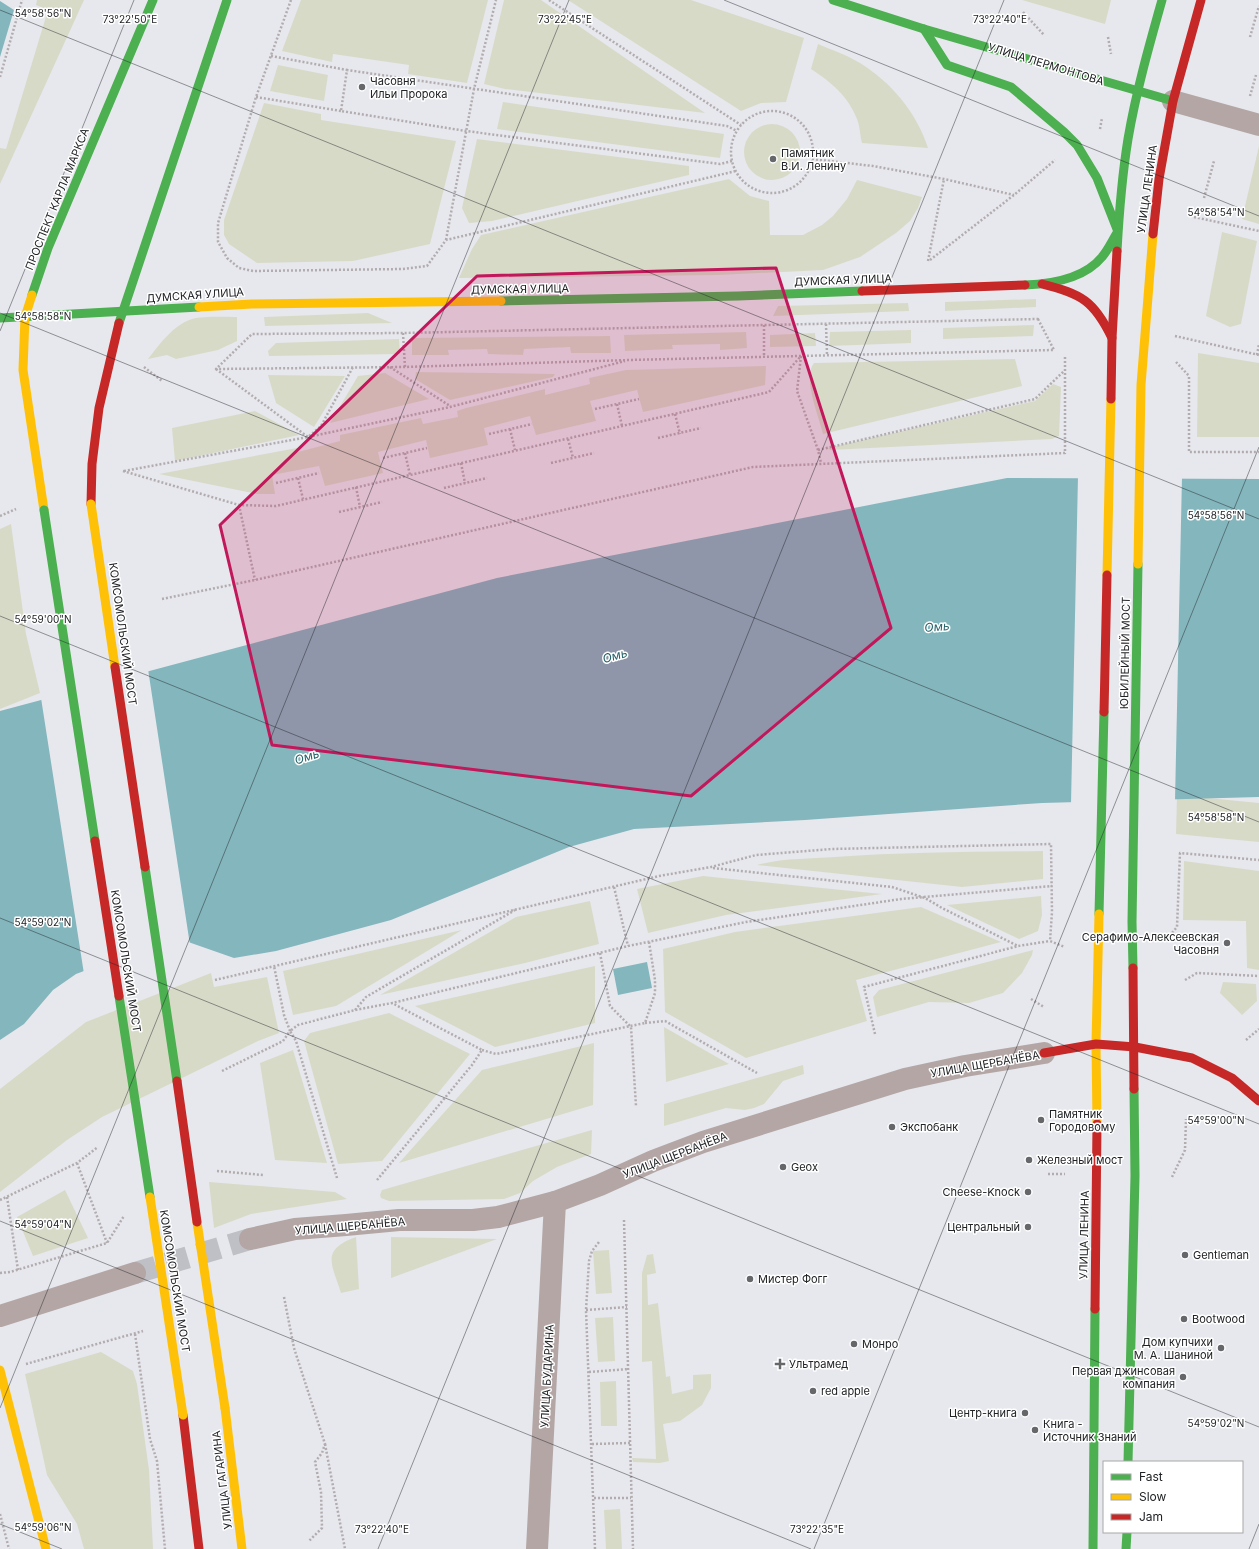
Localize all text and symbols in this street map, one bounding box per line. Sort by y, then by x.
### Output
text: 54°58'56"N [15,7,71,19]
text: 73°22'50"E [103,13,157,25]
text: 73°22'45"E [538,13,592,25]
text: 73°22'40"E [973,13,1027,25]
street label: УЛИЦА ЛЕРМОНТОВА [986,40,1106,88]
place label: Часовня Ильи Пророка [370,74,447,101]
marker: Часовня Ильи Пророка [357,82,367,92]
street label: ПРОСПЕКТ КАРЛА МАРКСА [22,126,92,272]
street label: УЛИЦА ЛЕНИНА [1134,144,1160,234]
place label: Памятник В.И. Ленину [781,146,846,173]
marker: Памятник В.И. Ленину [768,154,778,164]
text: 54°58'54"N [1188,206,1244,218]
street label: ДУМСКАЯ УЛИЦА [794,271,893,289]
street label: ДУМСКАЯ УЛИЦА [471,281,570,297]
street label: ДУМСКАЯ УЛИЦА [146,285,245,305]
text: 54°58'58"N [15,310,71,322]
text: 54°58'56"N [1188,509,1244,521]
street label: КОМСОМОЛЬСКИЙ МОСТ [106,562,140,706]
street label: ЮБИЛЕЙНЫЙ МОСТ [1117,597,1133,709]
text: 54°59'00"N [15,613,72,625]
water label: Омь [924,618,950,635]
water label: Омь [601,645,629,666]
water label: Омь [293,745,321,768]
text: 54°58'58"N [1188,811,1244,823]
street label: КОМСОМОЛЬСКИЙ МОСТ [108,889,144,1033]
text: 54°59'02"N [15,916,71,928]
place label: Серафимо-Алексеевская Часовня [1082,930,1219,957]
marker: Серафимо-Алексеевская Часовня [1222,938,1232,948]
street label: УЛИЦА ЩЕРБАНЁВА [929,1047,1041,1080]
place label: Памятник Городовому [1049,1107,1115,1134]
text: 54°59'00"N [1188,1114,1245,1126]
marker: Памятник Городовому [1036,1115,1046,1125]
place label: Экспобанк [900,1120,958,1134]
marker: Экспобанк [887,1122,897,1132]
street label: УЛИЦА ЩЕРБАНЁВА [621,1128,730,1181]
place label: Железный мост [1037,1153,1123,1167]
marker: Железный мост [1024,1155,1034,1165]
place label: Geox [791,1160,818,1174]
marker: Geox [778,1162,788,1172]
place label: Cheese-Knock [943,1185,1020,1199]
marker: Cheese-Knock [1023,1187,1033,1197]
street label: УЛИЦА ЛЕНИНА [1076,1190,1092,1280]
street label: КОМСОМОЛЬСКИЙ МОСТ [157,1209,193,1353]
street label: УЛИЦА ЩЕРБАНЁВА [294,1214,406,1238]
text: 54°59'04"N [14,1218,72,1230]
place label: Центральный [947,1220,1020,1234]
marker: Центральный [1023,1222,1033,1232]
place label: Gentleman [1193,1248,1249,1262]
marker: Gentleman [1180,1250,1190,1260]
place label: Мистер Фогг [758,1272,828,1286]
marker: Мистер Фогг [745,1274,755,1284]
place label: Bootwood [1192,1312,1245,1326]
marker: Bootwood [1179,1314,1189,1324]
street label: УЛИЦА БУДАРИНА [537,1323,557,1428]
place label: Дом купчихи М. А. Шаниной [1134,1335,1213,1362]
place label: Монро [862,1337,899,1351]
marker: Монро [849,1339,859,1349]
marker: Дом купчихи М. А. Шаниной [1216,1343,1226,1353]
place label: Ультрамед [789,1357,848,1371]
marker: Ультрамед [774,1358,786,1370]
place label: Первая джинсовая компания [1072,1364,1175,1391]
marker: Первая джинсовая компания [1178,1372,1188,1382]
place label: red apple [821,1384,870,1398]
marker: red apple [808,1386,818,1396]
place label: Центр-книга [949,1406,1017,1420]
marker: Центр-книга [1020,1408,1030,1418]
place label: Книга - Источник Знаний [1043,1417,1137,1444]
text: 54°59'02"N [1188,1417,1244,1429]
marker: Книга - Источник Знаний [1030,1425,1040,1435]
street label: УЛИЦА ГАГАРИНА [209,1430,235,1530]
legend [1103,1461,1243,1533]
text: Fast [1139,1469,1163,1484]
text: Slow [1139,1489,1167,1504]
text: Jam [1139,1509,1163,1524]
text: 54°59'06"N [15,1521,71,1533]
text: 73°22'40"E [355,1523,409,1535]
text: 73°22'35"E [790,1523,844,1535]

